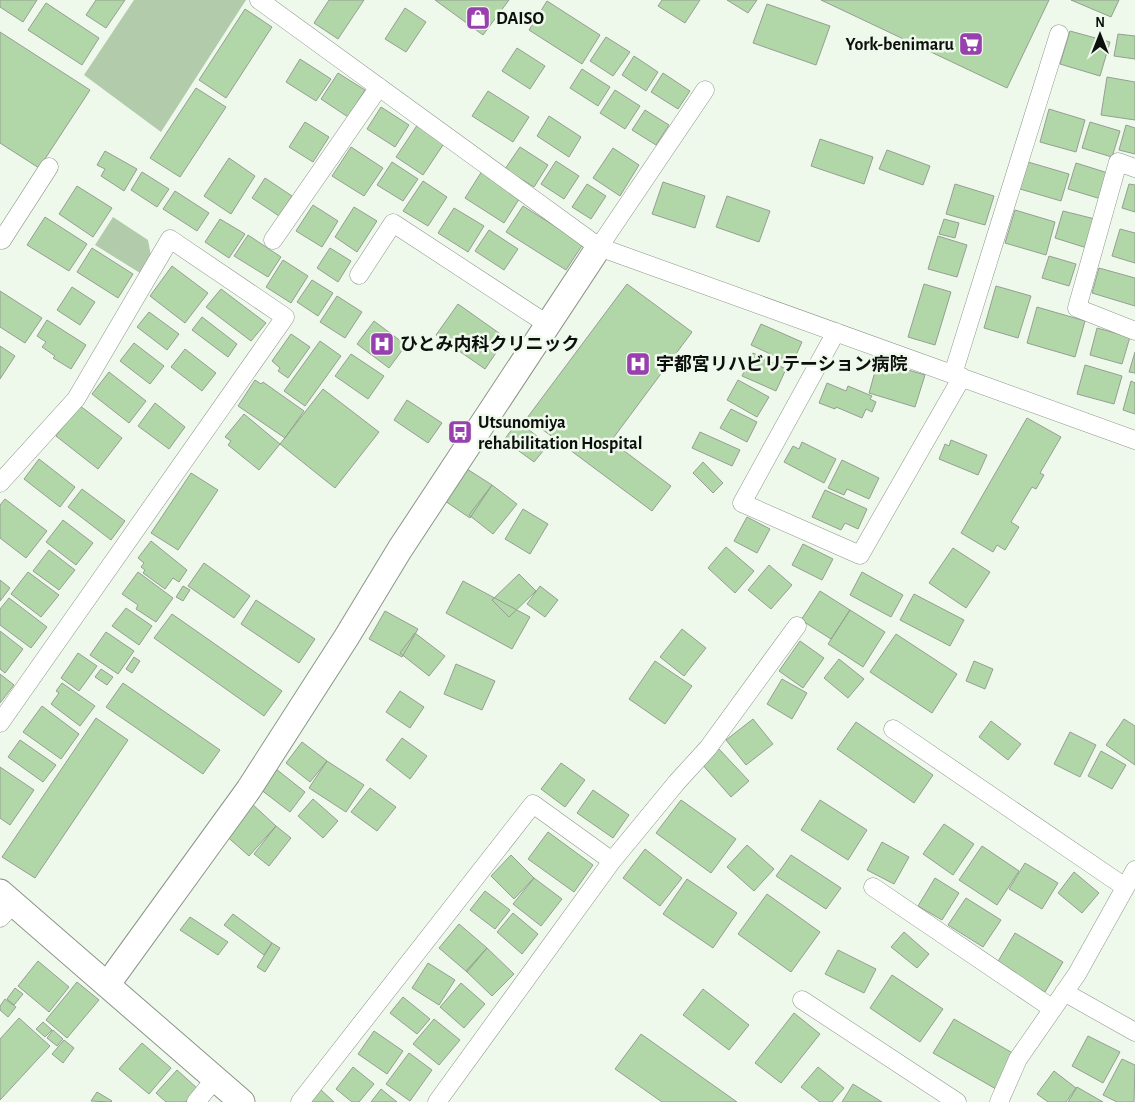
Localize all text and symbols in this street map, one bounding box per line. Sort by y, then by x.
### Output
shop icon: DAISO [465,5,491,31]
place label: DAISO [496,10,545,28]
north arrow [1075,10,1125,60]
text: N [1095,16,1105,30]
supermarket icon: York-benimaru [958,31,984,57]
place label: York-benimaru [846,36,955,54]
hospital icon: ひとみ内科クリニック [369,331,395,357]
place label: ひとみ内科クリニック [400,335,579,354]
hospital icon: 宇都宮リハビリテーション病院 [625,351,651,377]
place label: 宇都宮リハビリテーション病院 [656,354,908,374]
place label: Utsunomiya rehabilitation Hospital [478,414,643,453]
bus stop icon: Utsunomiya rehabilitation Hospital [447,419,473,445]

